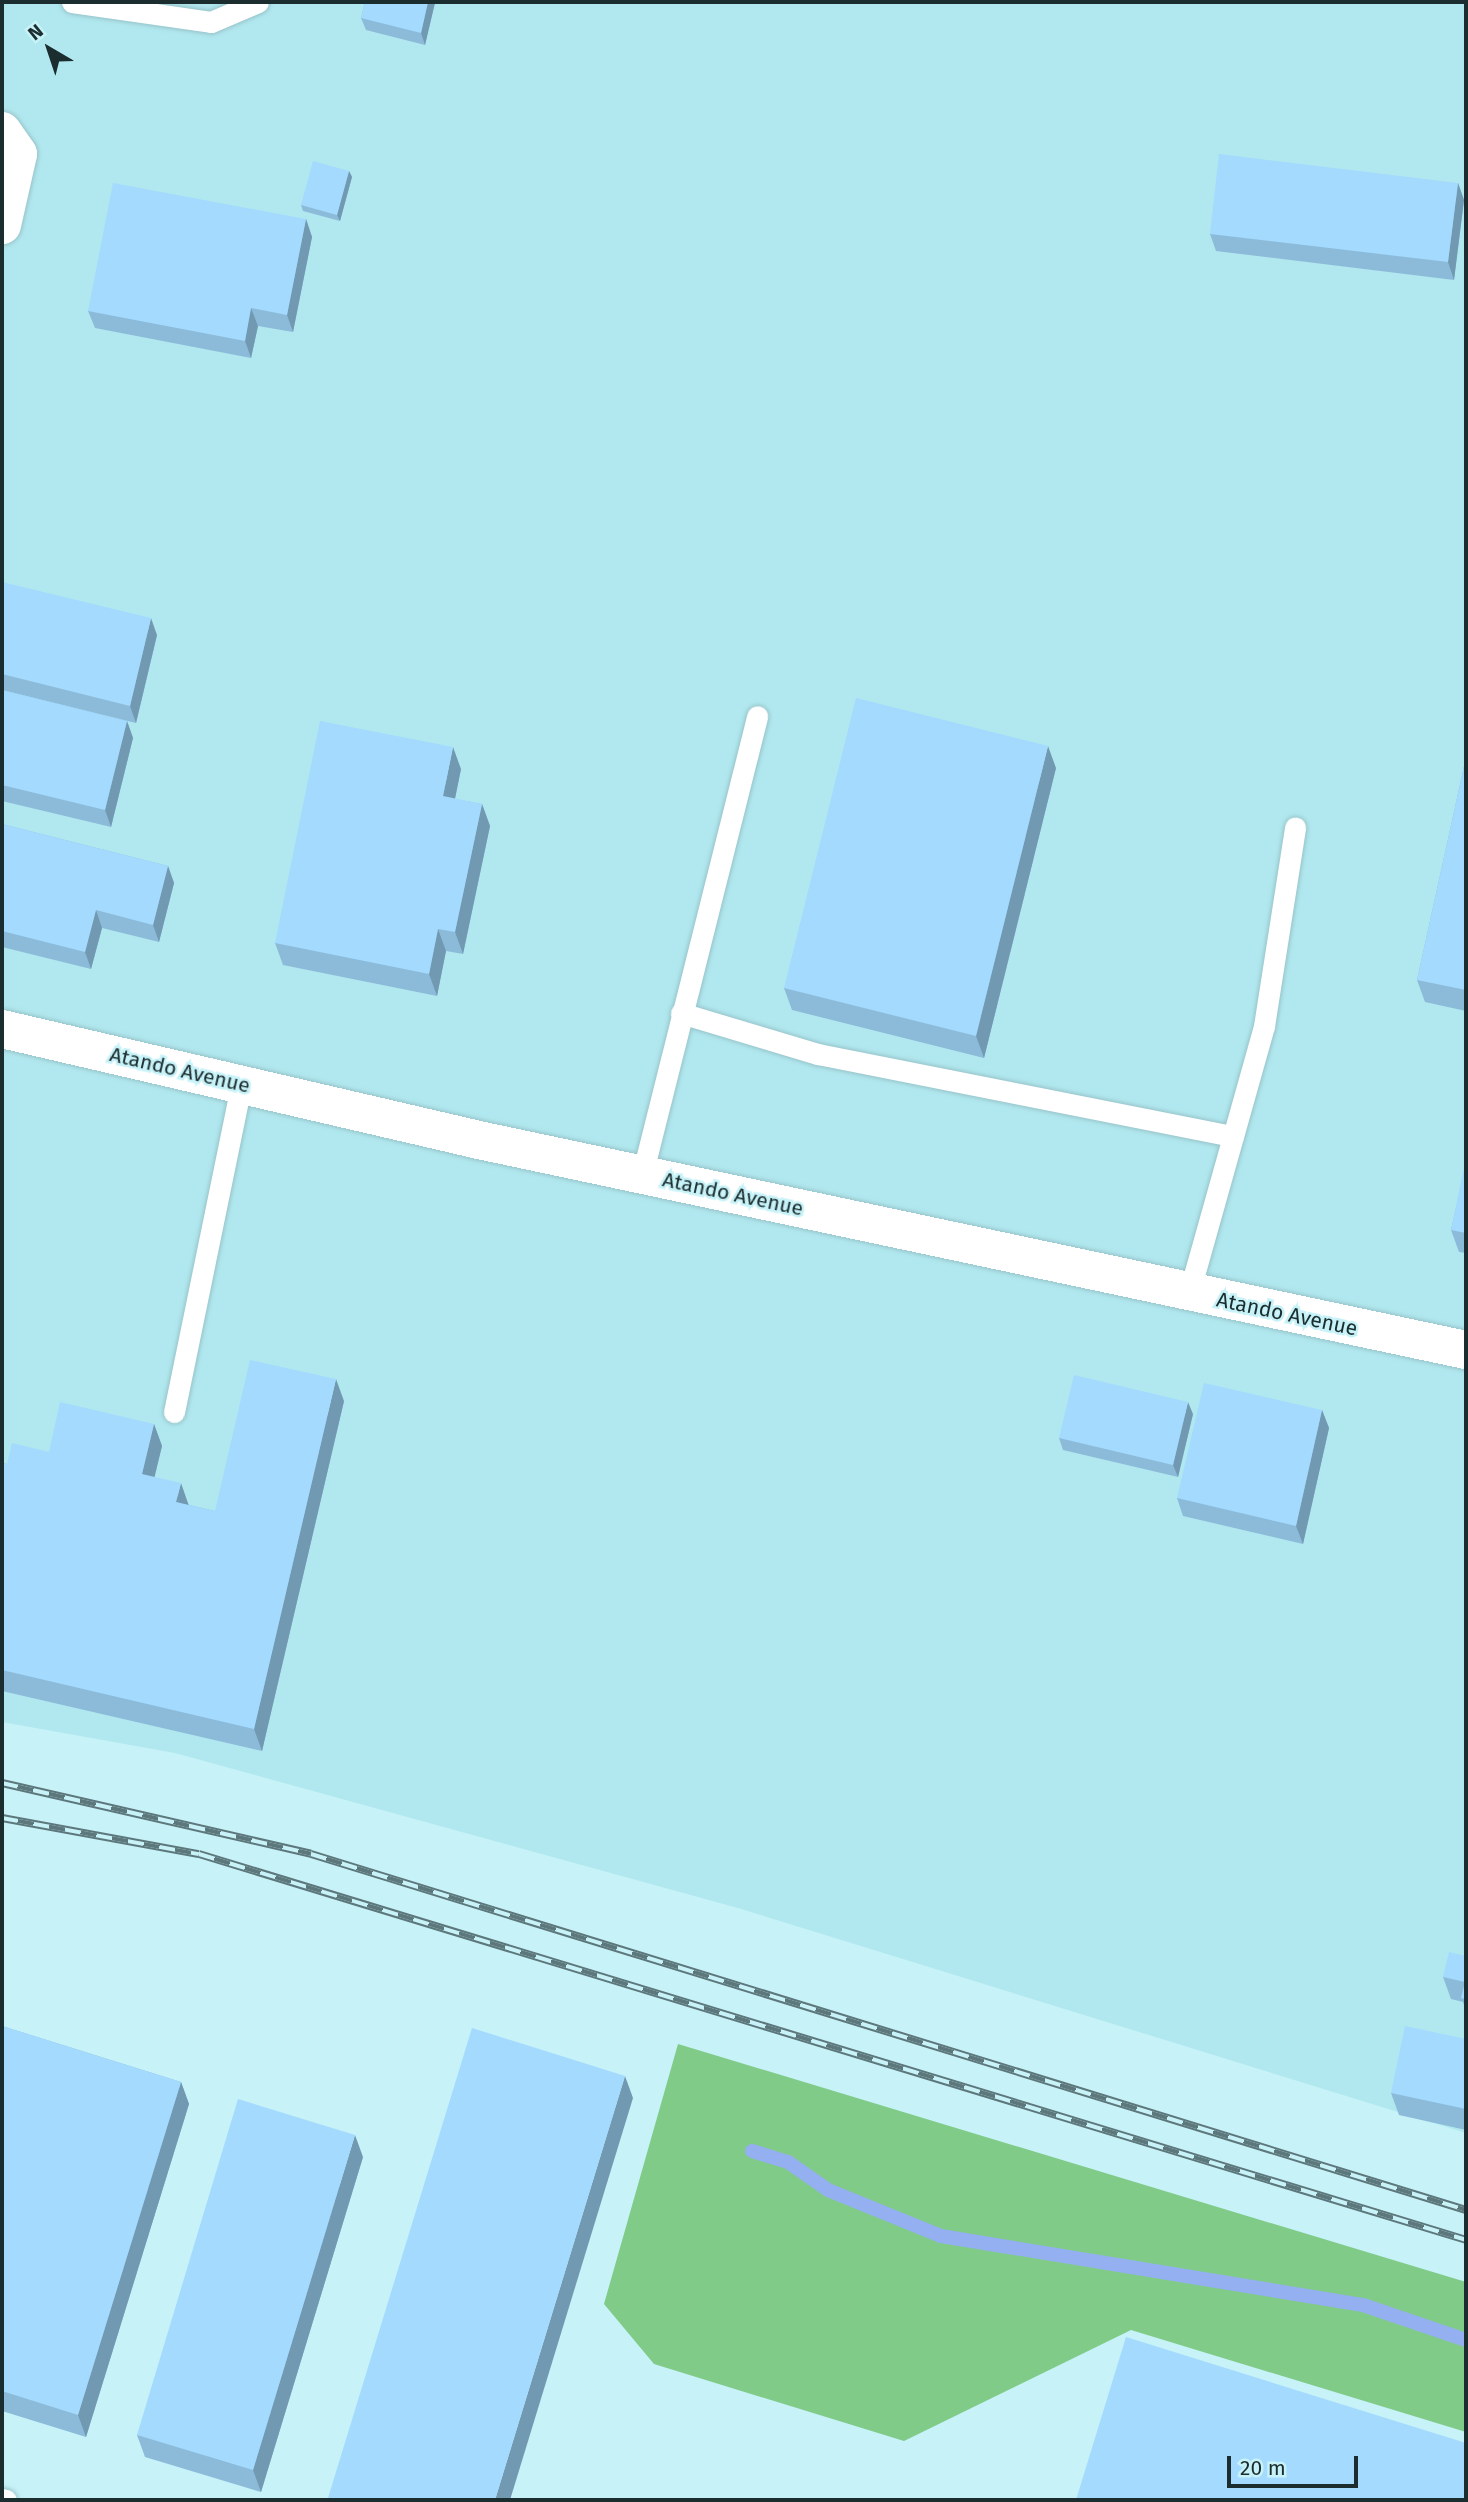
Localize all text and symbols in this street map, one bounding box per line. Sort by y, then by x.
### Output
north arrow [14,14,84,84]
text: N [23,19,48,45]
street label: Atando Avenue [107,1042,253,1098]
street label: Atando Avenue [660,1167,806,1221]
street label: Atando Avenue [1214,1287,1360,1341]
scale bar [1230,2442,1361,2486]
text: 20 m [1240,2455,1286,2481]

